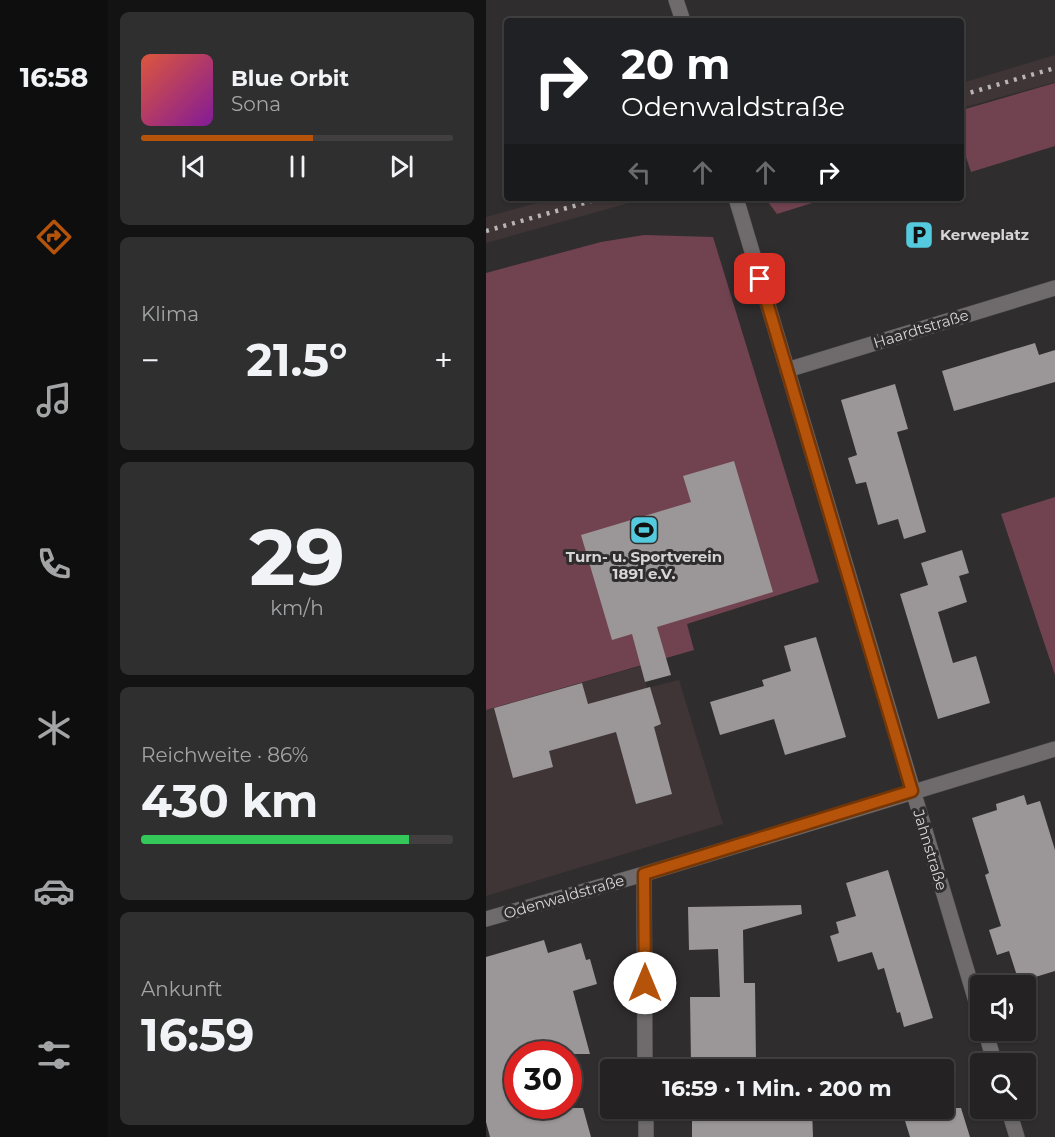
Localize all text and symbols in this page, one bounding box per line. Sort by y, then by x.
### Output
text: 20 m [621,38,730,90]
icon: right [522,42,600,120]
text: 16:58 [20,61,88,94]
text: Blue Orbit [231,65,349,92]
text: Odenwaldstraße [621,90,845,123]
text: Sona [231,92,281,116]
icon: previous [177,150,210,183]
icon: pause [281,150,314,183]
icon: next [385,150,418,183]
icon: left [623,156,656,189]
icon: ahead [686,156,719,189]
icon: ahead [749,156,782,189]
icon: right [812,156,845,189]
icon: directions [33,216,75,258]
parking icon: Kerweplatz [903,219,935,251]
place label: Kerweplatz [940,225,1029,244]
pin [734,253,785,304]
icon: arrive [743,262,776,295]
text: Klima [141,302,199,326]
street label: Haardtstraße [871,305,971,352]
text: 21.5° [246,332,348,387]
text: − [141,340,160,380]
text: + [434,340,453,380]
icon: music [33,379,75,421]
text: 29 [249,509,345,605]
sports icon: Turn- u. Sportverein 1891 e.V. [628,514,660,546]
icon: phone [33,543,75,585]
place label: Turn- u. Sportverein 1891 e.V. [566,547,722,583]
text: km/h [270,596,324,620]
icon: climate [33,707,75,749]
text: Reichweite · 86% [141,743,308,767]
text: 430 km [141,773,318,828]
street label: Jahnstraße [909,806,952,893]
icon: car [33,870,75,912]
street label: Odenwaldstraße [501,870,626,923]
position arrow [613,951,677,1015]
map controls [970,975,1036,1119]
button: sound [970,975,1036,1041]
text: Ankunft [141,977,222,1001]
text: 16:59 [141,1007,255,1062]
icon: filters [33,1034,75,1076]
speed limit sign: 30 [504,1041,582,1119]
button: search [970,1053,1036,1119]
text: 16:59 · 1 Min. · 200 m [662,1075,892,1102]

